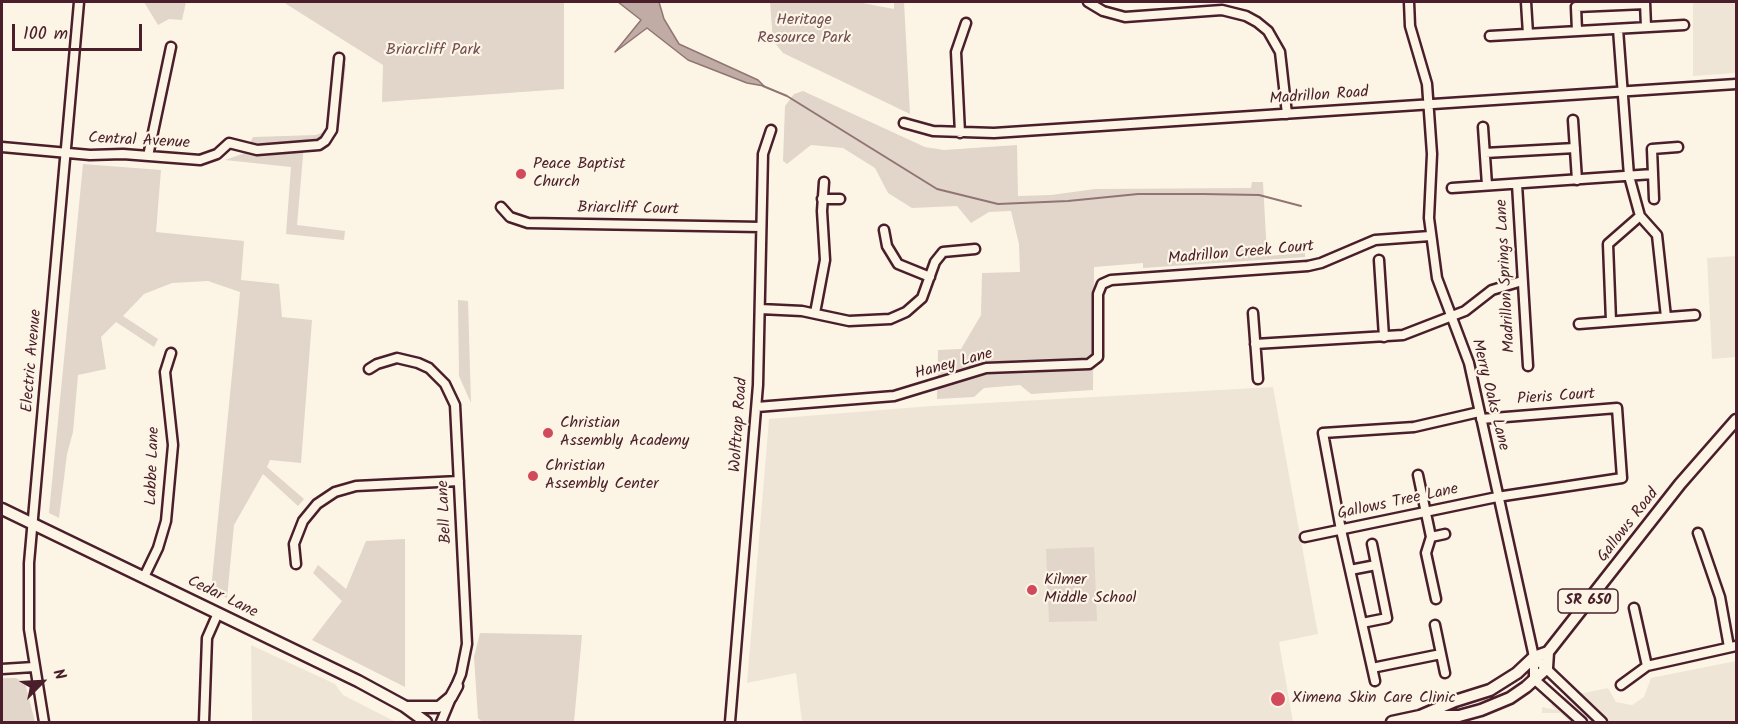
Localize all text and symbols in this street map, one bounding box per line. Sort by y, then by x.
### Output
park label: Heritage Resource Park [757,11,851,49]
scale bar [15,12,146,50]
text: 100 m [23,20,68,49]
park label: Briarcliff Park [386,41,480,61]
street label: Madrillon Road [1269,84,1369,110]
street label: Central Avenue [88,130,190,154]
place label: Peace Baptist Church [533,155,625,193]
marker: Peace Baptist Church [514,167,528,181]
street label: Madrillon Springs Lane [1493,199,1521,353]
street label: Briarcliff Court [577,200,679,220]
street label: Madrillon Creek Court [1167,238,1315,270]
street label: Electric Avenue [19,309,47,413]
street label: Merry Oaks Lane [1466,337,1512,453]
street label: Haney Lane [913,345,995,385]
street label: Wolftrap Road [727,377,753,473]
street label: Pieris Court [1516,386,1596,410]
place label: Christian Assembly Academy [560,414,689,452]
street label: Labbe Lane [143,426,165,506]
marker: Christian Assembly Academy [541,426,555,440]
place label: Christian Assembly Center [545,457,659,495]
marker: Christian Assembly Center [526,469,540,483]
street label: Bell Lane [435,480,457,544]
street label: Gallows Tree Lane [1336,481,1460,525]
street label: Gallows Road [1594,485,1664,567]
place label: Kilmer Middle School [1044,571,1137,609]
street label: Cedar Lane [184,573,260,623]
marker: Kilmer Middle School [1025,583,1039,597]
road number: SR 650 [1558,589,1618,613]
north arrow [12,652,72,712]
text: N [45,665,72,684]
place label: Ximena Skin Care Clinic [1292,689,1456,709]
marker: Ximena Skin Care Clinic [1269,690,1287,708]

